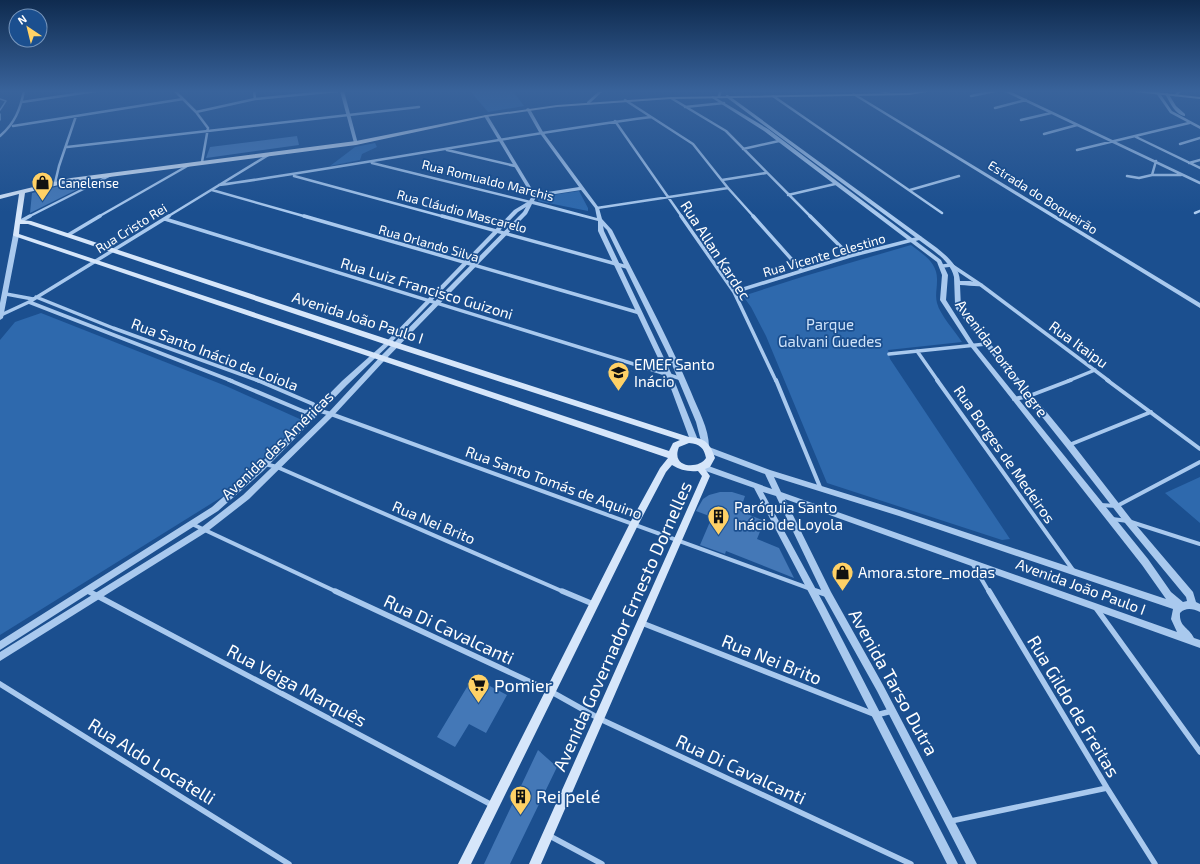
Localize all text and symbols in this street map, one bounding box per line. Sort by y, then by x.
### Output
north arrow [8,8,48,48]
text: N [15,12,29,27]
street label: Rua Romualdo Marchis [420,156,556,204]
street label: Estrada do Boqueirão [985,157,1101,237]
shop icon: Canelense [29,170,55,203]
place label: Canelense [58,175,119,191]
street label: Rua Cláudio Mascarelo [395,186,529,236]
street label: Rua Allan Kardec [677,197,755,303]
street label: Rua Cristo Rei [92,200,170,256]
street label: Rua Orlando Silva [377,221,481,265]
street label: Rua Vicente Celestino [761,230,887,280]
street label: Rua Luiz Francisco Guizoni [339,253,515,323]
street label: Avenida João Paulo I [290,287,426,347]
street label: Avenida Porto Alegre [952,296,1052,420]
street label: Rua Santo Inácio de Loiola [129,314,301,394]
park label: Parque Galvani Guedes [778,315,882,350]
street label: Rua Itaipu [1046,317,1112,371]
place label: EMEF Santo Inácio [634,355,715,390]
school or university icon: EMEF Santo Inácio [606,360,632,393]
street label: Rua Borges de Medeiros [951,382,1059,526]
street label: Avenida das Américas [217,387,337,503]
street label: Rua Santo Tomás de Aquino [463,442,645,522]
street label: Avenida Governador Ernesto Dornelles [548,478,696,774]
street label: Rua Nei Brito [390,496,478,548]
place label: Paróquia Santo Inácio de Loyola [734,498,843,533]
building icon: Paróquia Santo Inácio de Loyola [705,503,731,536]
street label: Avenida João Paulo I [1014,554,1148,618]
shop icon: Amora.store_modas [829,559,855,592]
place label: Amora.store_modas [858,563,995,581]
street label: Rua Di Cavalcanti [380,589,518,669]
street label: Avenida Tarso Dutra [845,605,943,759]
street label: Rua Nei Brito [719,629,825,689]
street label: Rua Gildo de Freitas [1023,631,1125,781]
street label: Rua Veiga Marquês [223,639,371,731]
supermarket icon: Pomier [466,672,492,705]
place label: Pomier [494,674,552,696]
street label: Rua Aldo Locatelli [84,713,220,809]
street label: Rua Di Cavalcanti [672,729,810,809]
building icon: Rei pelé [507,783,533,816]
place label: Rei pelé [536,785,600,807]

